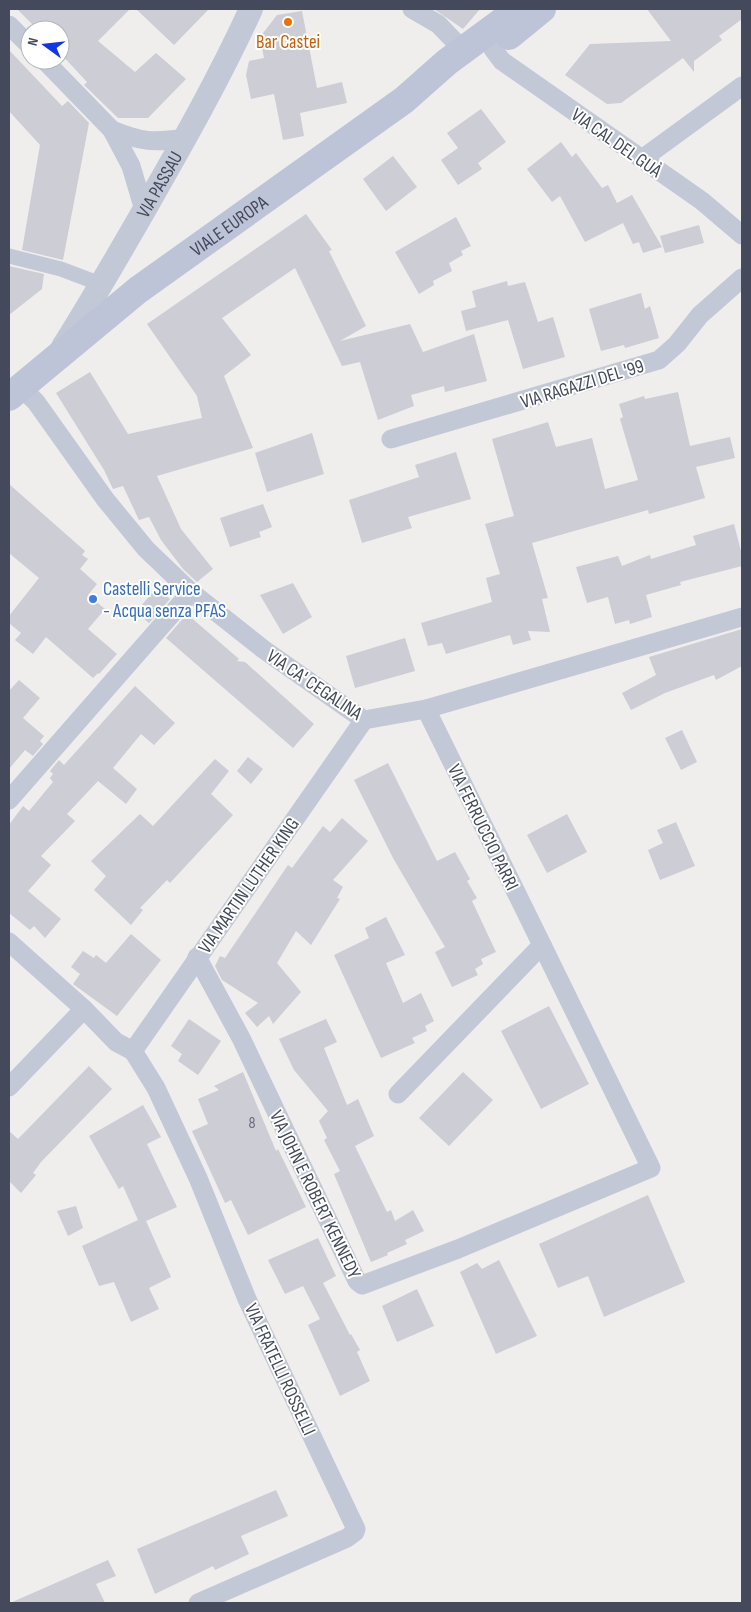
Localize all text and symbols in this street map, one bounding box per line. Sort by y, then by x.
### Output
marker: Bar Castei [282,16,294,28]
north arrow [20,20,70,70]
place label: Bar Castei [256,31,320,54]
text: N [24,36,42,48]
street label: VIA CAL DEL GUÀ [566,104,666,183]
street label: VIA PASSAU [132,148,188,222]
street label: VIALE EUROPA [186,191,273,262]
street label: VIA RAGAZZI DEL '99 [518,355,647,414]
place label: Castelli Service - Acqua senza PFAS [103,578,226,623]
marker: Castelli Service - Acqua senza PFAS [87,593,99,605]
street label: VIA CA' CEGALINA [262,645,367,726]
street label: VIA FERRUCCIO PARRI [442,761,523,894]
street label: VIA MARTIN LUTHER KING [194,814,305,958]
street label: VIA JOHN E ROBERT KENNEDY [264,1107,365,1282]
house number: 8 [248,1114,256,1133]
street label: VIA FRATELLI ROSSELLI [239,1300,320,1439]

